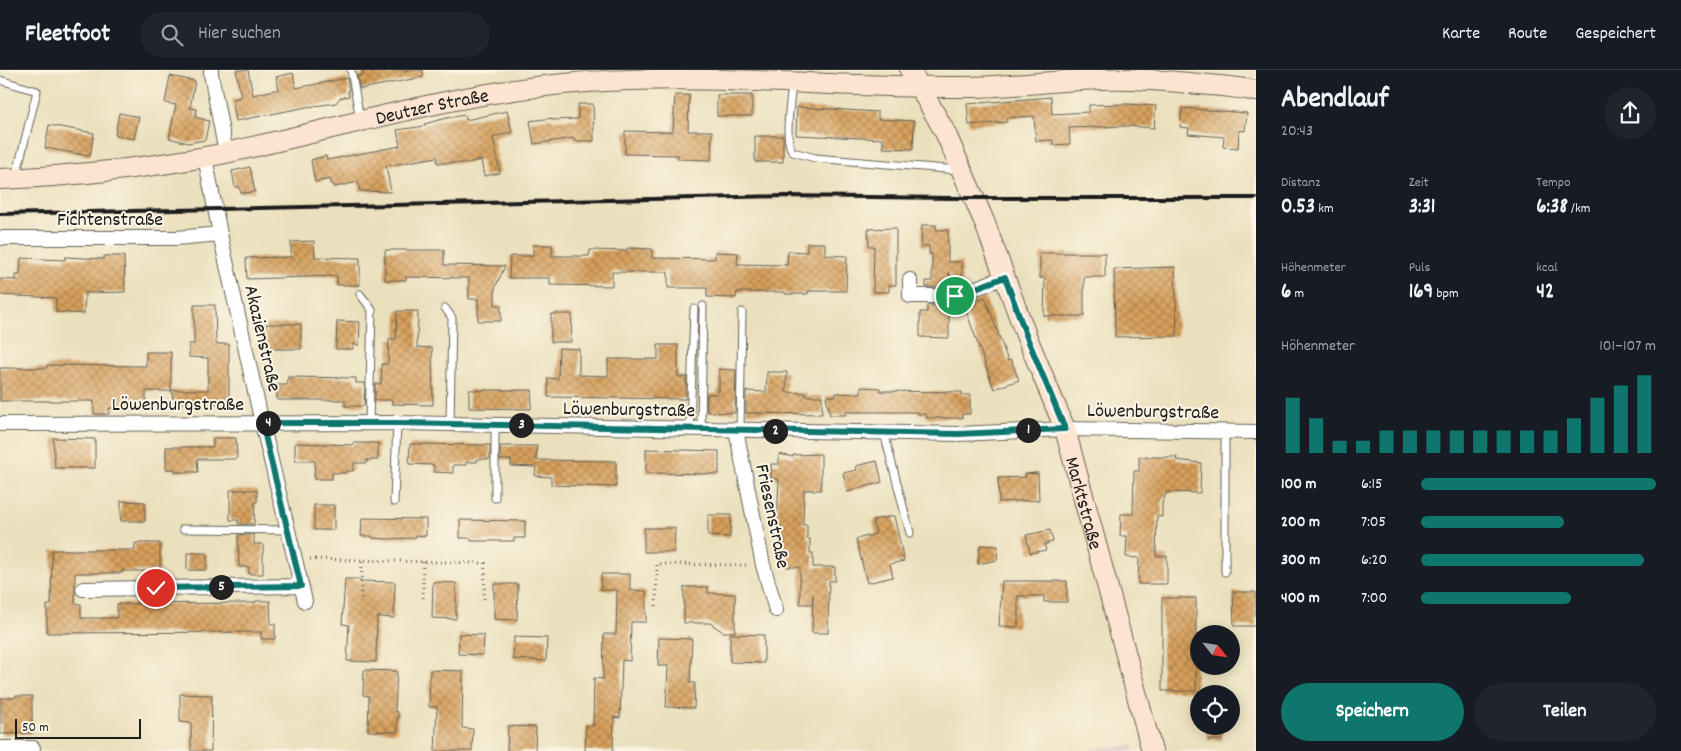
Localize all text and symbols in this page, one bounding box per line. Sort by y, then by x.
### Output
search box [140,12,490,57]
text: Fleetfoot [25,18,110,52]
icon: search [158,21,186,49]
text: Hier suchen [198,21,281,48]
text: Karte [1442,22,1480,47]
text: Route [1508,22,1547,47]
text: Gespeichert [1575,22,1656,47]
text: Abendlauf [1281,81,1389,121]
street label: Deutzer Straße [373,83,491,134]
button: share [1604,87,1656,139]
text: 20:43 [1281,120,1313,143]
text: Distanz [1281,173,1320,193]
text: Zeit [1409,173,1429,193]
text: Tempo [1536,173,1570,193]
text: 0.53 [1281,193,1315,223]
text: 3:31 [1409,193,1435,223]
text: 6:38 [1536,193,1568,223]
text: km [1315,199,1334,219]
text: /km [1568,199,1590,219]
street label: Fichtenstraße [57,207,163,235]
text: Höhenmeter [1281,258,1346,278]
text: Puls [1409,258,1430,278]
text: kcal [1536,258,1558,278]
pin [934,275,976,317]
text: 6 [1281,278,1291,308]
text: 169 [1409,278,1433,308]
text: 42 [1536,278,1554,308]
icon: arrive [941,282,969,310]
street label: Akazienstraße [235,283,287,395]
text: m [1291,284,1304,304]
text: bpm [1433,284,1459,304]
text: Höhenmeter [1281,335,1355,358]
text: 101–107 m [1599,335,1656,358]
street label: Löwenburgstraße [112,392,244,420]
street label: Löwenburgstraße [563,396,696,426]
street label: Löwenburgstraße [1087,398,1220,428]
pin: 4 [256,410,280,436]
pin: 3 [508,412,534,438]
text: 4 [266,413,271,433]
text: 3 [518,415,525,435]
pin: 2 [762,418,788,444]
pin: 1 [1016,418,1040,442]
text: 1 [1027,420,1030,440]
text: 2 [772,421,779,441]
street label: Marktstraße [1056,454,1108,553]
street label: Friesenstraße [746,462,796,572]
text: 100 m [1281,473,1317,496]
text: 6:15 [1361,473,1382,496]
text: 200 m [1281,511,1320,534]
text: 7:05 [1361,511,1386,534]
text: 300 m [1281,549,1320,572]
text: 6:20 [1361,549,1387,572]
pin [135,567,177,609]
icon: check [142,574,170,602]
pin: 5 [208,574,234,600]
text: 5 [218,577,225,597]
text: 400 m [1281,587,1320,610]
text: 7:00 [1361,587,1387,610]
north arrow [1190,625,1240,675]
map controls [1190,625,1240,735]
button: Speichern [1281,683,1464,741]
button: Teilen [1474,683,1656,741]
button: locate [1190,685,1240,735]
scale bar [15,716,141,739]
text: 50 m [22,718,49,738]

